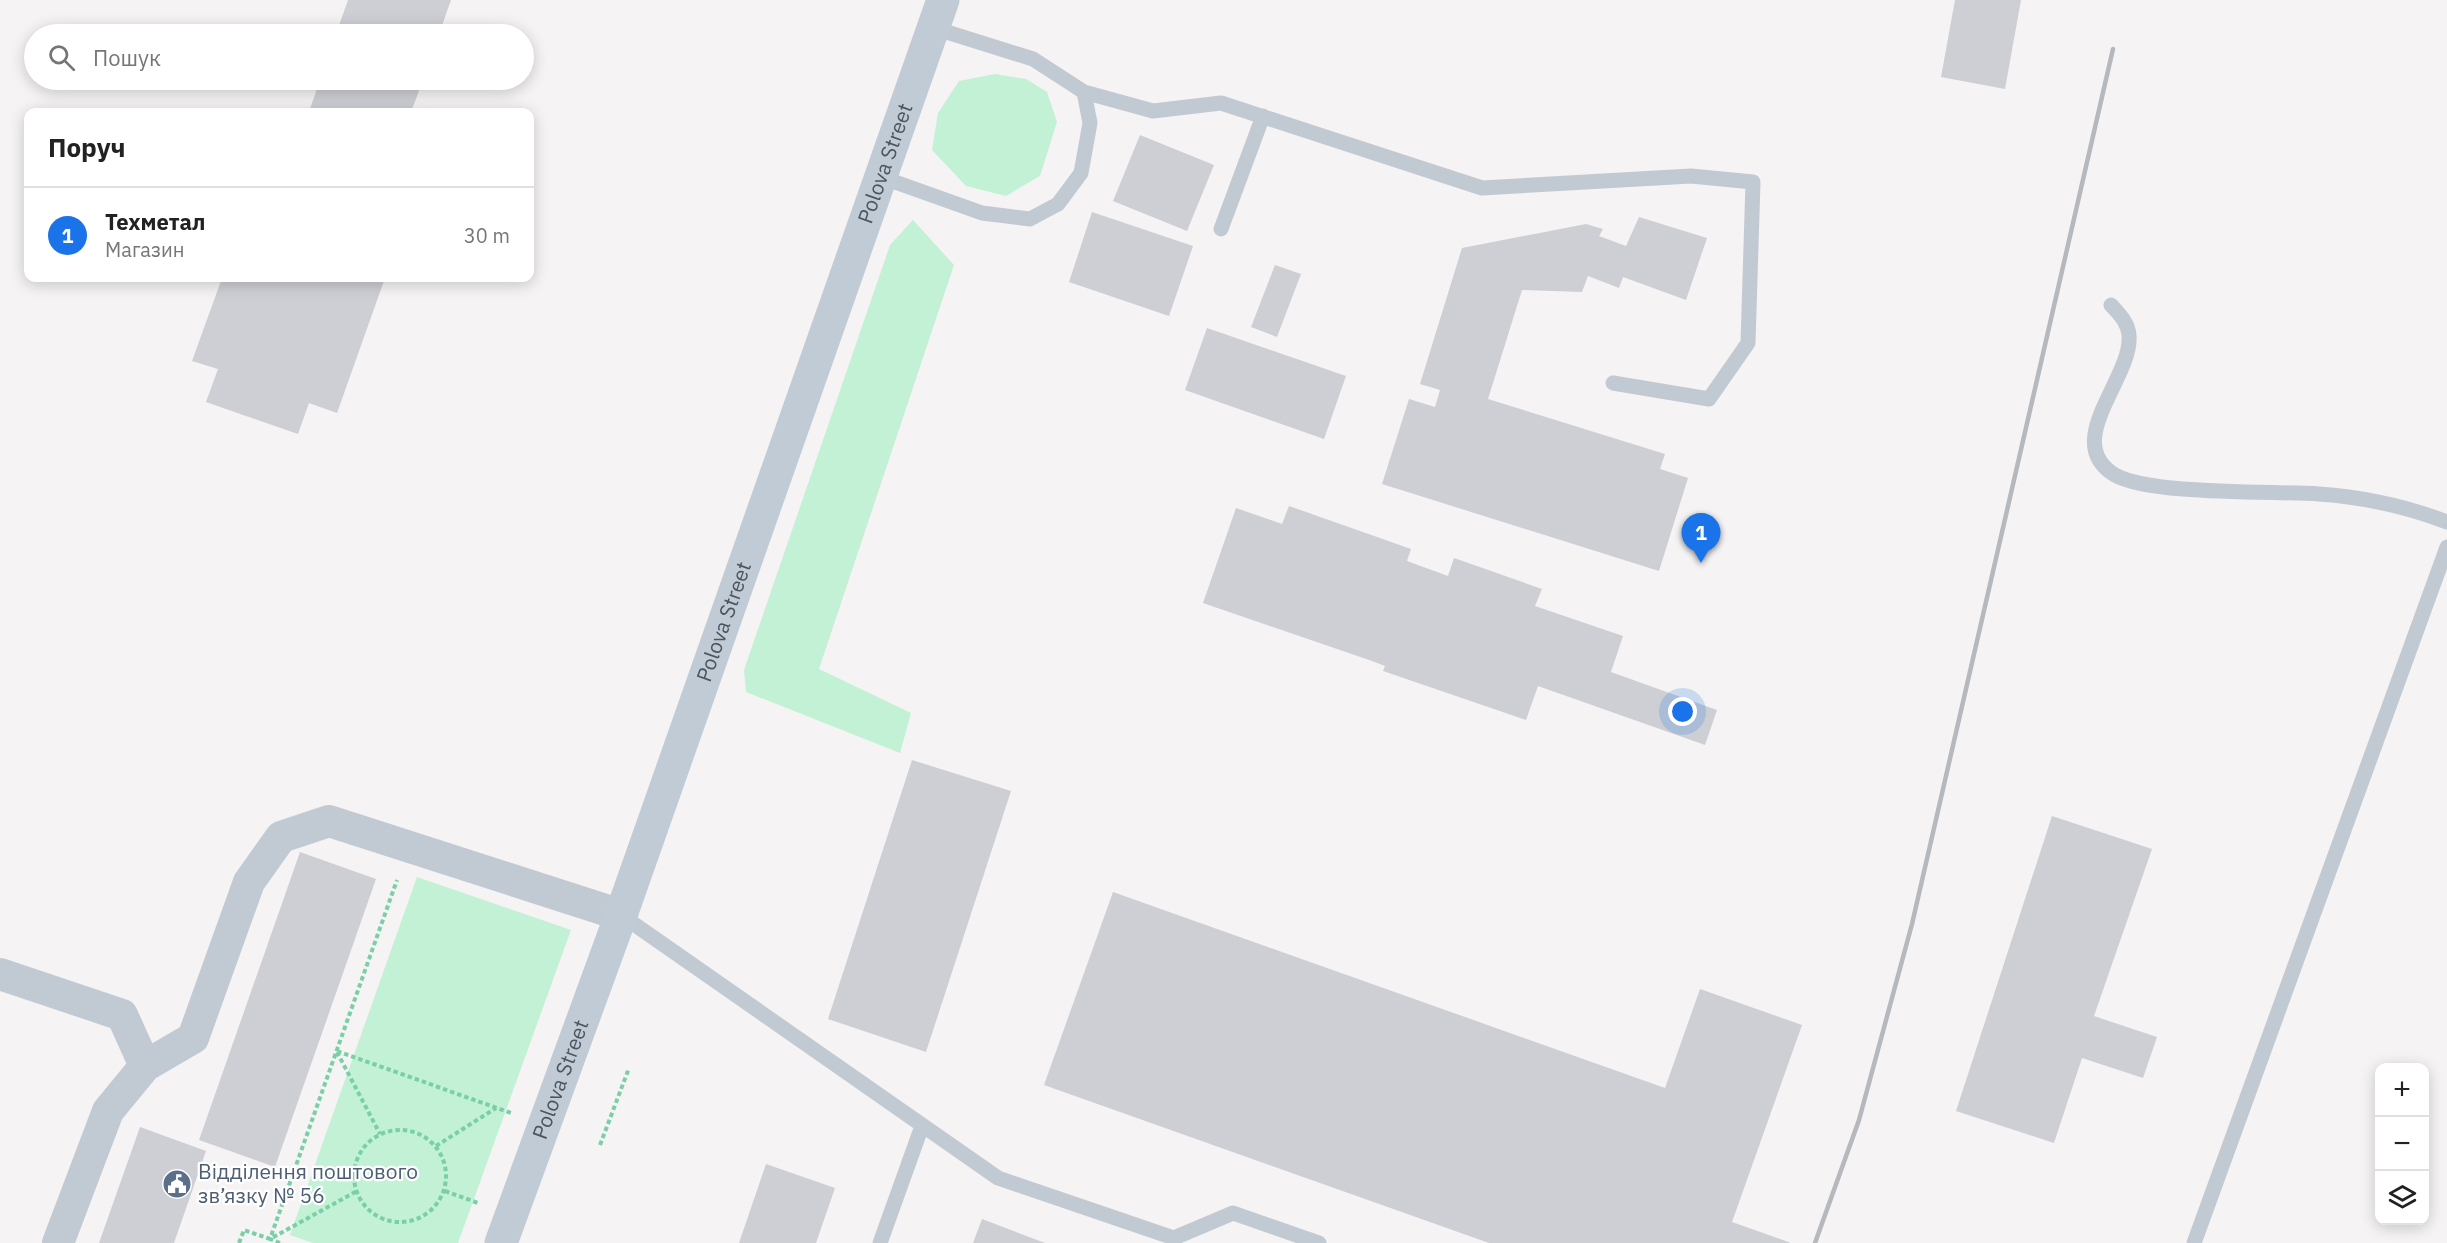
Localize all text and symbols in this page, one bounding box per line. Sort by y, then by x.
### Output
search box [24,24,534,90]
icon: search [45,41,78,74]
text: Пошук [93,43,161,72]
street label: Polova Street [851,99,919,227]
text: Поруч [48,130,126,164]
text: Техметал [105,207,205,236]
text: 1 [62,222,74,249]
text: 30 m [464,222,510,249]
text: Магазин [105,236,185,263]
pin: 1 [1682,514,1720,563]
street label: Polova Street [689,558,757,685]
your location [1668,697,1697,726]
street label: Polova Street [525,1016,595,1143]
map controls [2375,1063,2429,1225]
button: + [2375,1063,2429,1117]
button: − [2375,1117,2429,1171]
place label: Відділення поштового зв’язку № 56 [198,1157,418,1209]
public building icon: Відділення поштового зв’язку № 56 [161,1168,193,1200]
button: layers [2375,1171,2429,1225]

